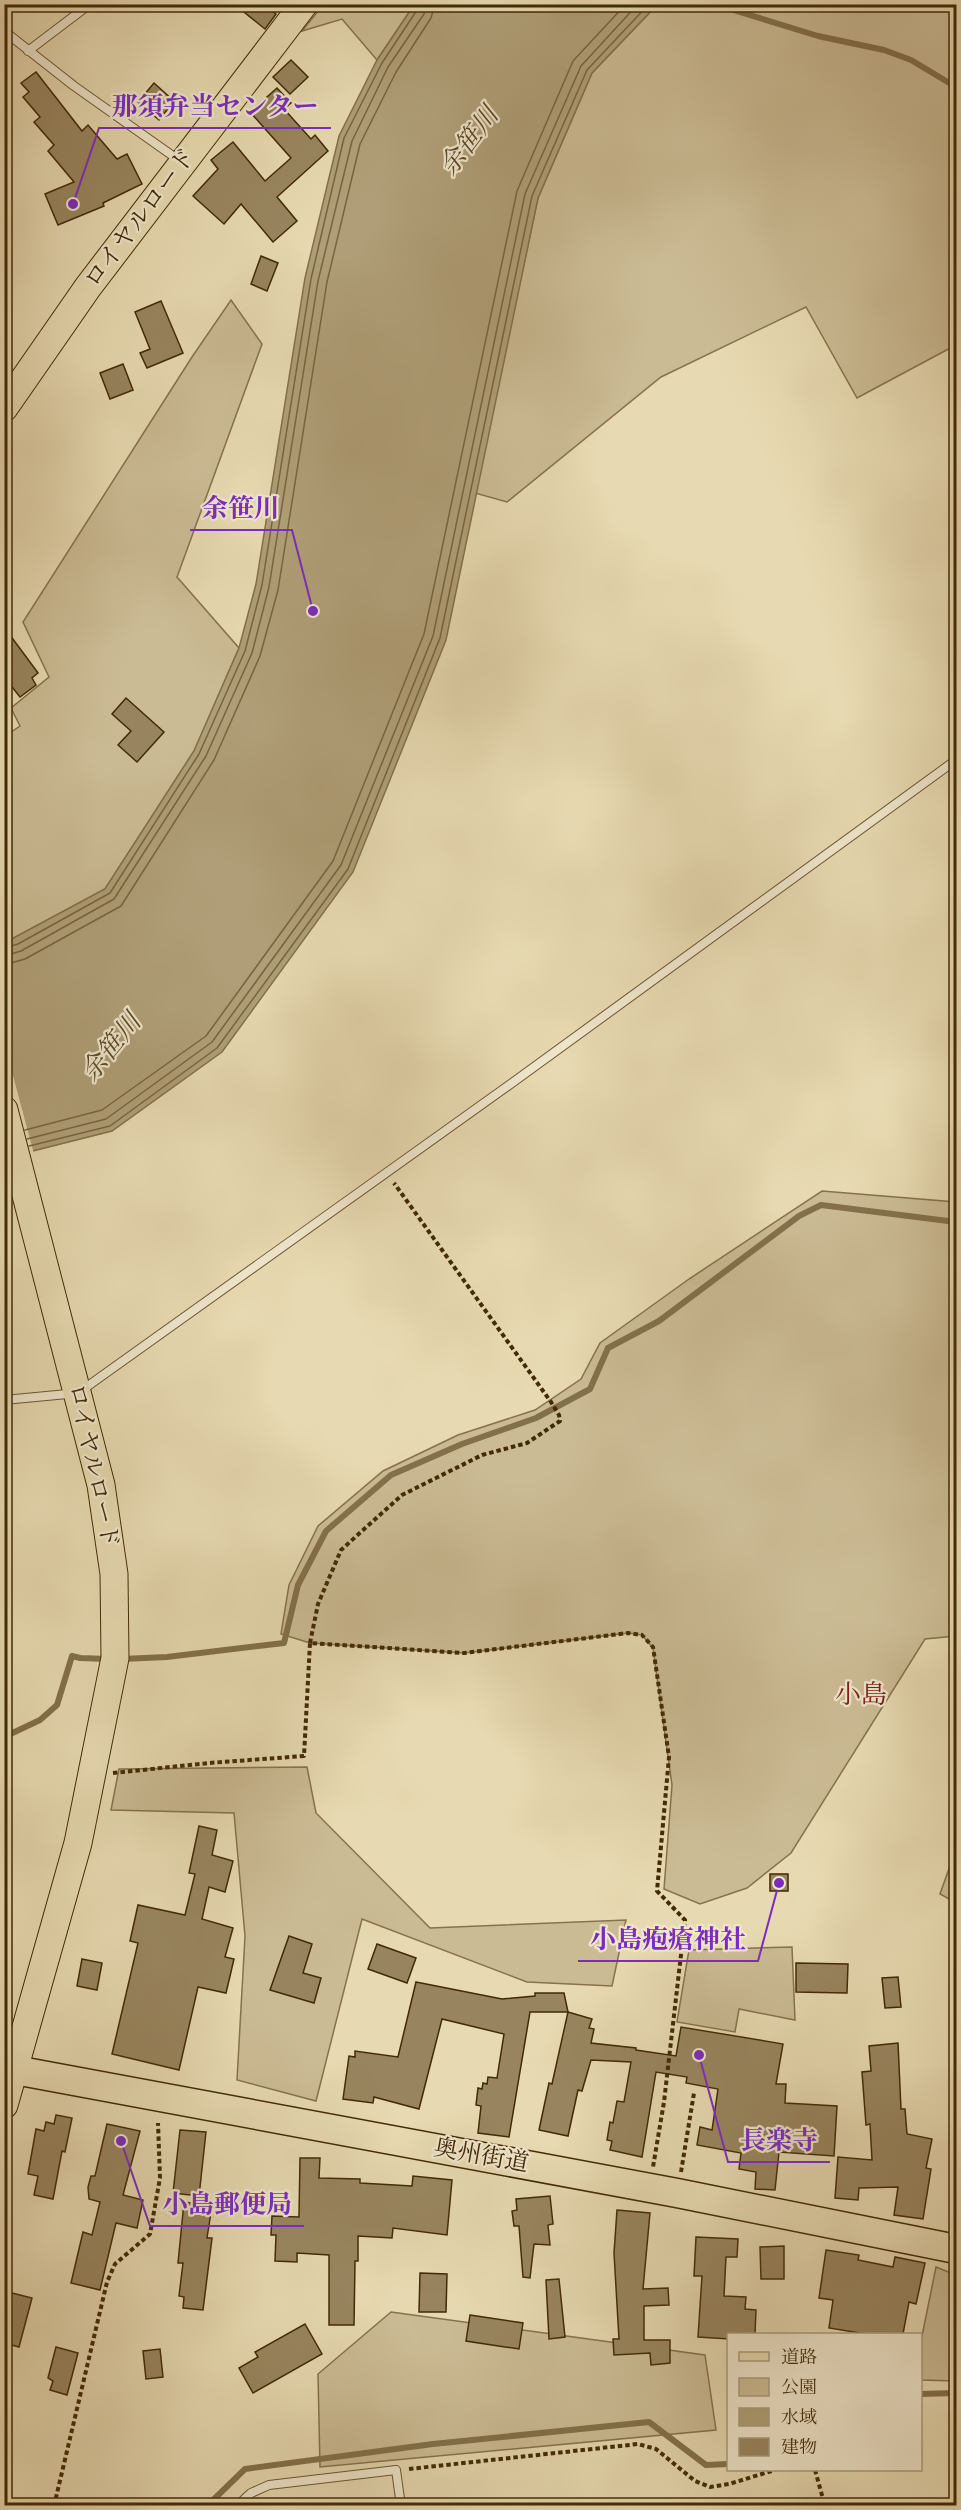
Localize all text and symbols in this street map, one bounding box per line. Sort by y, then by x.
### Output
callout: 那須弁当センター [99,84,331,128]
text: 那須弁当センター [112,90,318,126]
water label: 余笹川 [432,98,510,184]
street label: ロイヤルロード [77,142,205,296]
callout: 余笹川 [190,486,292,530]
text: 余笹川 [202,492,280,528]
water label: 余笹川 [73,1004,152,1090]
street label: ロイヤルロード [58,1381,126,1551]
district label: 小島 [835,1678,887,1714]
callout: 小島疱瘡神社 [578,1917,758,1961]
text: 小島疱瘡神社 [590,1923,746,1959]
callout: 長楽寺 [728,2118,830,2162]
text: 長楽寺 [740,2124,818,2160]
street label: 奥州街道 [431,2132,531,2182]
callout: 小島郵便局 [150,2182,304,2226]
text: 小島郵便局 [162,2188,292,2224]
legend [727,2333,922,2471]
text: 道路 [781,2346,817,2371]
text: 公園 [781,2376,817,2401]
text: 水域 [781,2406,817,2431]
text: 建物 [781,2436,817,2461]

